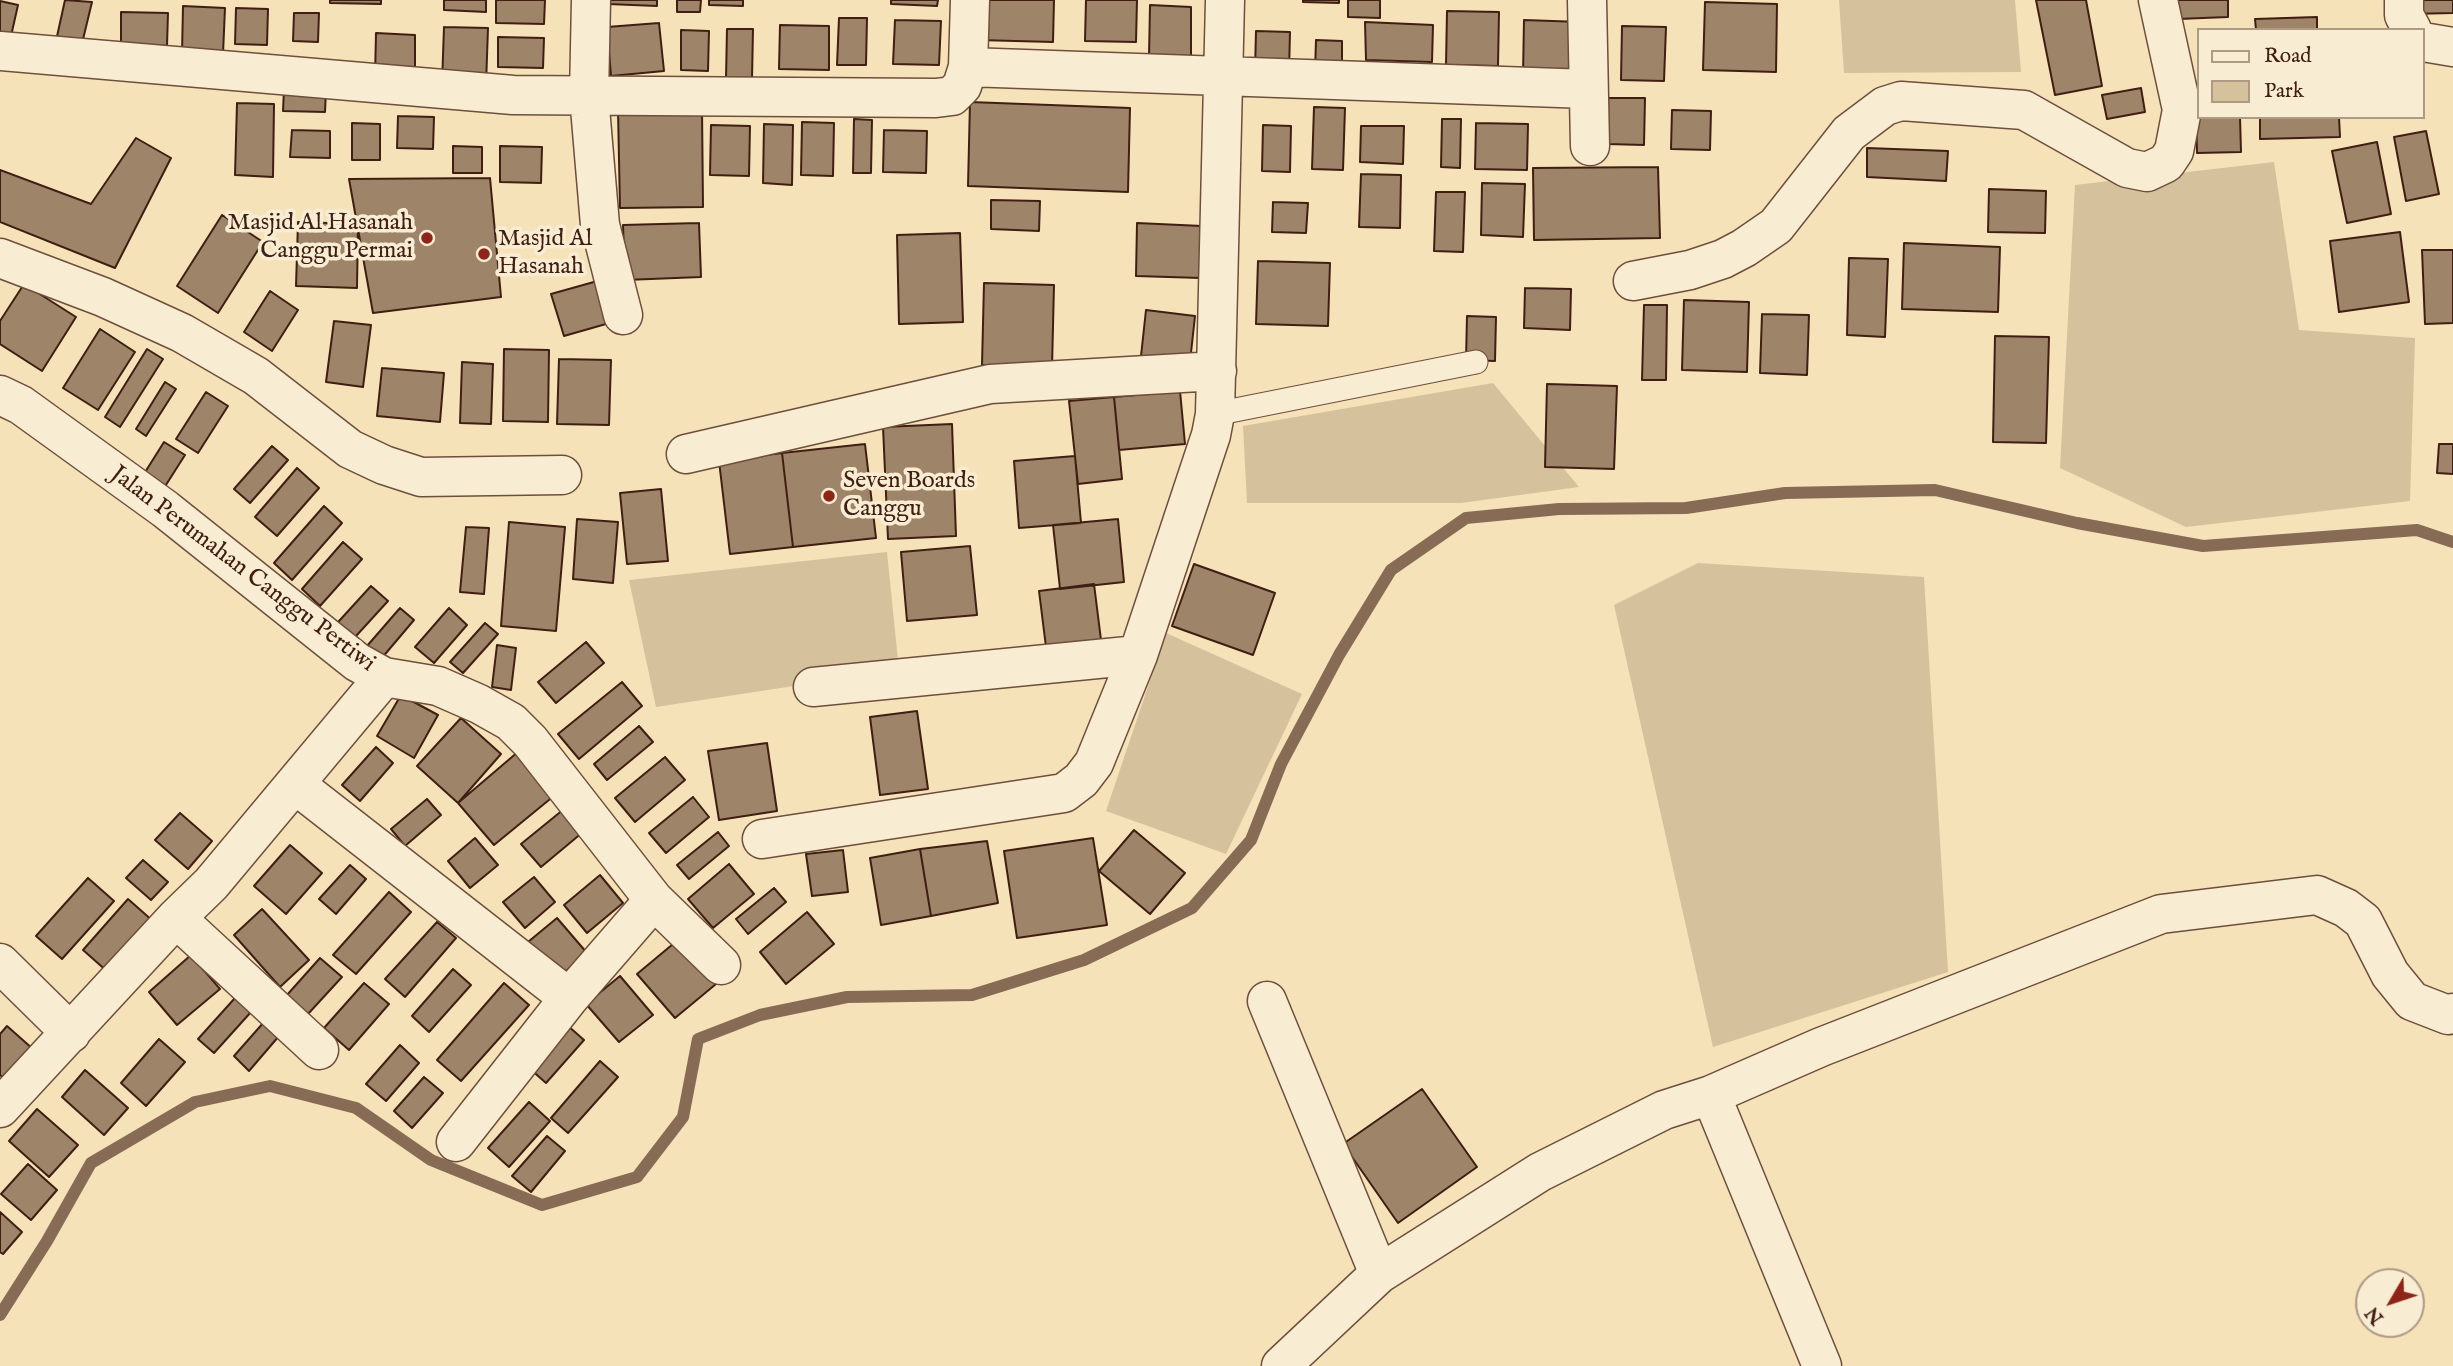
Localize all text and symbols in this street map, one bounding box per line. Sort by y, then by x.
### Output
legend [2198,28,2425,119]
text: Road [2264,43,2311,70]
text: Park [2264,78,2304,105]
place label: Masjid Al Hasanah Canggu Permai [228,210,413,266]
place label: Masjid Al Hasanah [498,226,592,282]
marker: Masjid Al Hasanah Canggu Permai [419,230,435,246]
marker: Masjid Al Hasanah [476,246,492,262]
street label: Jalan Perumahan Canggu Pertiwi [104,461,380,679]
place label: Seven Boards Canggu [843,468,975,524]
marker: Seven Boards Canggu [821,488,837,504]
north arrow [2355,1268,2425,1338]
text: N [2361,1301,2390,1329]

